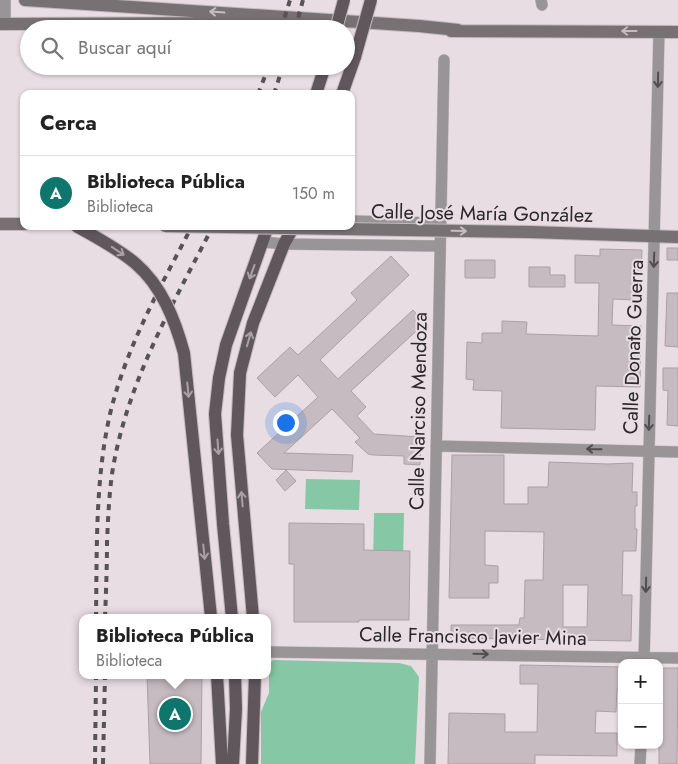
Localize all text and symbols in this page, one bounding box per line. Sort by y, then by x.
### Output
one-way arrow [210,8,226,17]
search box [20,20,355,75]
one-way arrow [622,27,638,36]
icon: search [38,34,66,62]
text: Buscar aquí [78,34,172,61]
one-way arrow [653,72,663,88]
text: Cerca [40,108,97,138]
text: Biblioteca Pública [87,168,245,195]
text: A [50,182,62,205]
text: 150 m [292,182,335,205]
text: Biblioteca [87,195,153,218]
street label: Calle José María González [371,197,593,230]
one-way arrow [450,226,467,236]
one-way arrow [110,246,124,256]
one-way arrow [649,252,659,268]
street label: Calle Donato Guerra [616,259,651,435]
one-way arrow [247,264,256,279]
street label: Calle Narciso Mendoza [402,312,435,510]
one-way arrow [245,331,254,347]
one-way arrow [183,382,193,398]
your location [273,410,299,436]
one-way arrow [644,414,654,431]
one-way arrow [213,438,222,454]
one-way arrow [587,445,603,454]
one-way arrow [238,492,247,508]
one-way arrow [199,544,209,560]
one-way arrow [641,577,650,593]
popup [79,614,271,679]
street label: Calle Francisco Javier Mina [359,620,587,653]
text: Biblioteca Pública [96,622,254,649]
text: Biblioteca [96,649,162,672]
one-way arrow [473,650,489,659]
map controls [618,659,663,749]
button: + [618,659,663,704]
pin: A [159,695,191,733]
button: − [618,704,663,749]

